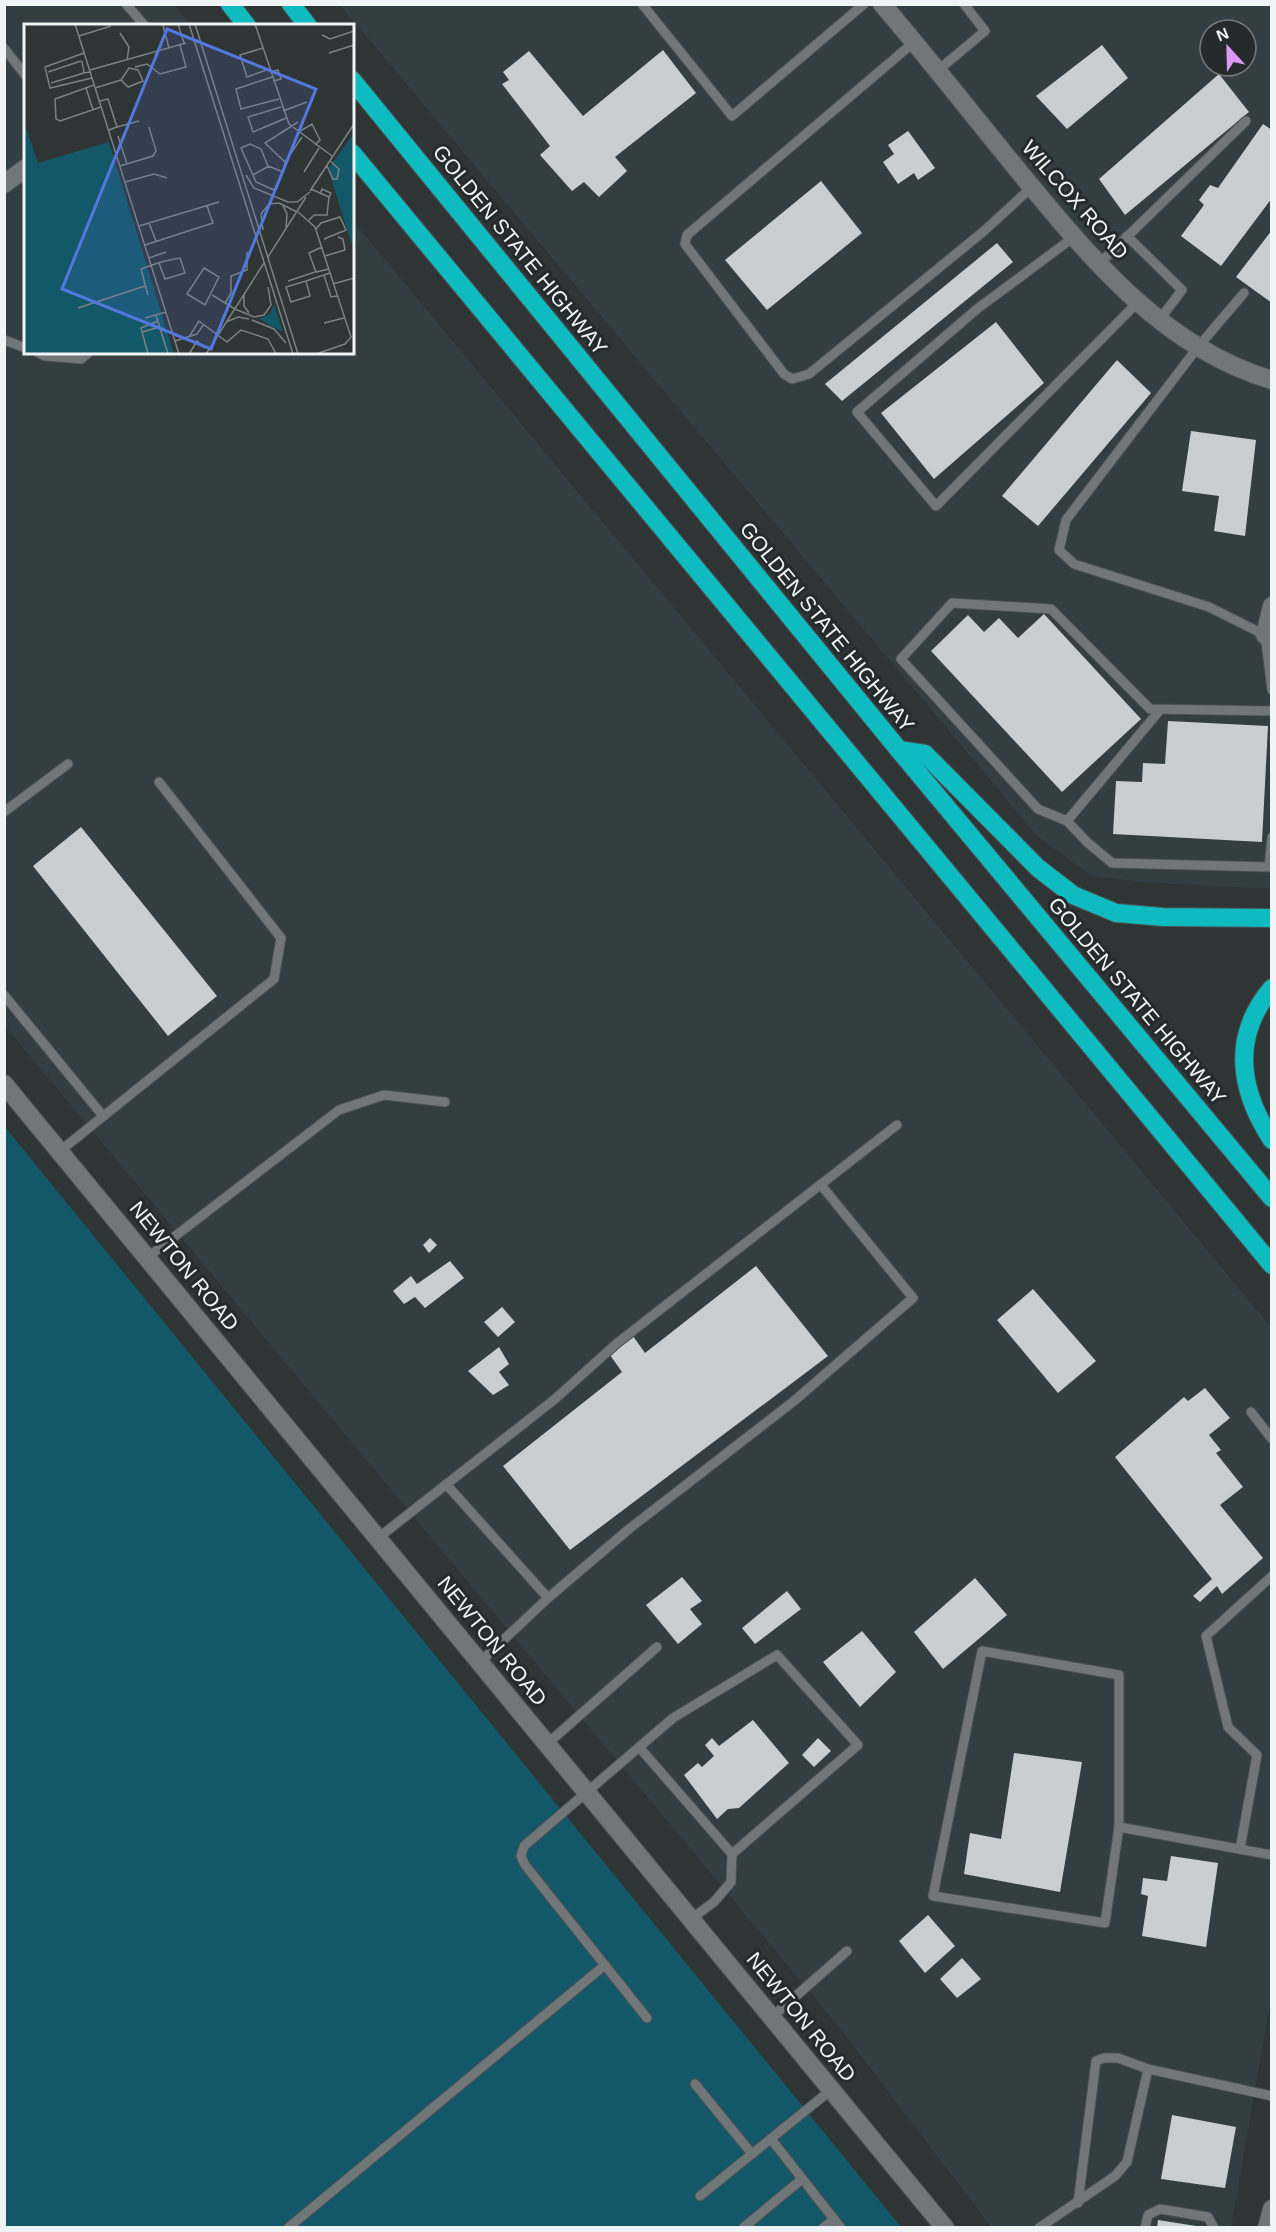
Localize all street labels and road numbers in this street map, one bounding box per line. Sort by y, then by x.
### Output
street label: WILCOX ROAD [1018,136,1133,264]
street label: GOLDEN STATE HIGHWAY [429,140,612,359]
street label: GOLDEN STATE HIGHWAY [736,517,919,736]
street label: GOLDEN STATE HIGHWAY [1044,893,1231,1109]
street label: NEWTON ROAD [125,1196,243,1335]
street label: NEWTON ROAD [433,1571,551,1710]
street label: NEWTON ROAD [742,1947,860,2086]

